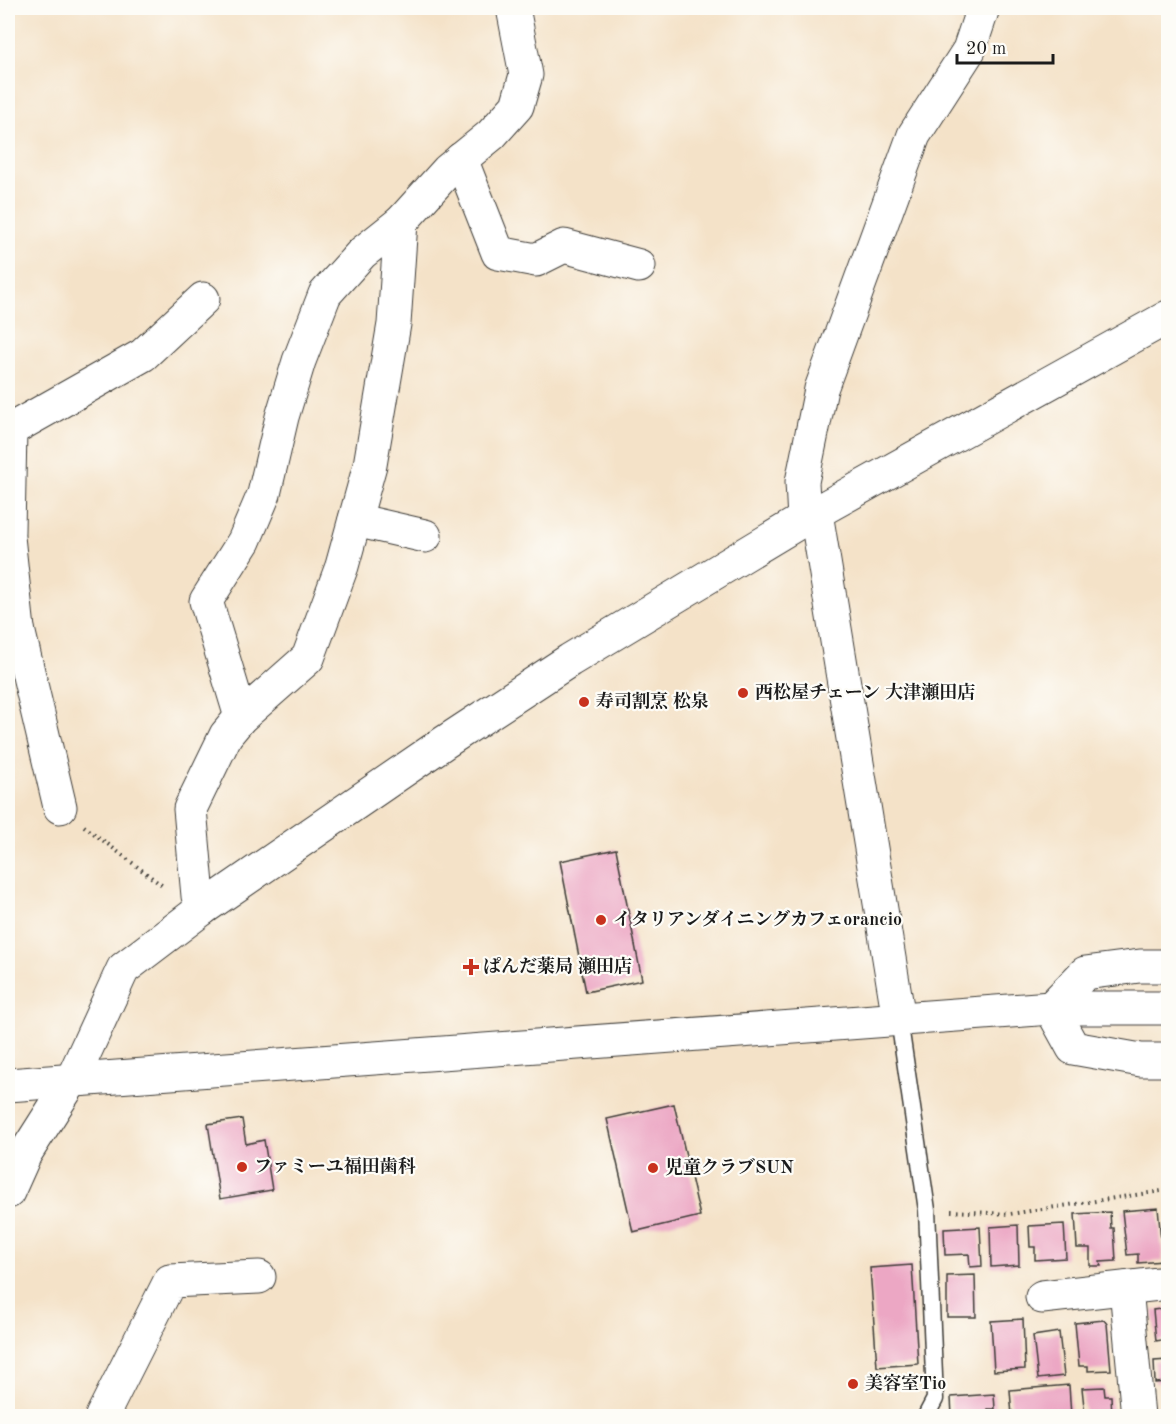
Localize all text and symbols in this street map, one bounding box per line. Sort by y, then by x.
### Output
scale bar [957,27,1053,65]
text: 20 m [966,40,1006,58]
place label: 西松屋チェーン 大津瀬田店 [755,682,975,702]
marker: 西松屋チェーン 大津瀬田店 [736,686,750,700]
place label: 寿司割烹 松泉 [596,691,709,711]
marker: 寿司割烹 松泉 [577,695,591,709]
place label: イタリアンダイニングカフェorancio [613,909,902,929]
marker: イタリアンダイニングカフェorancio [594,913,608,927]
place label: ぱんだ薬局 瀬田店 [483,956,632,976]
marker: ぱんだ薬局 瀬田店 [464,960,478,974]
place label: ファミーユ福田歯科 [254,1156,416,1176]
place label: 児童クラブSUN [665,1157,794,1177]
marker: ファミーユ福田歯科 [235,1160,249,1174]
marker: 児童クラブSUN [646,1161,660,1175]
place label: 美容室Tio [865,1373,946,1393]
marker: 美容室Tio [846,1377,860,1391]

